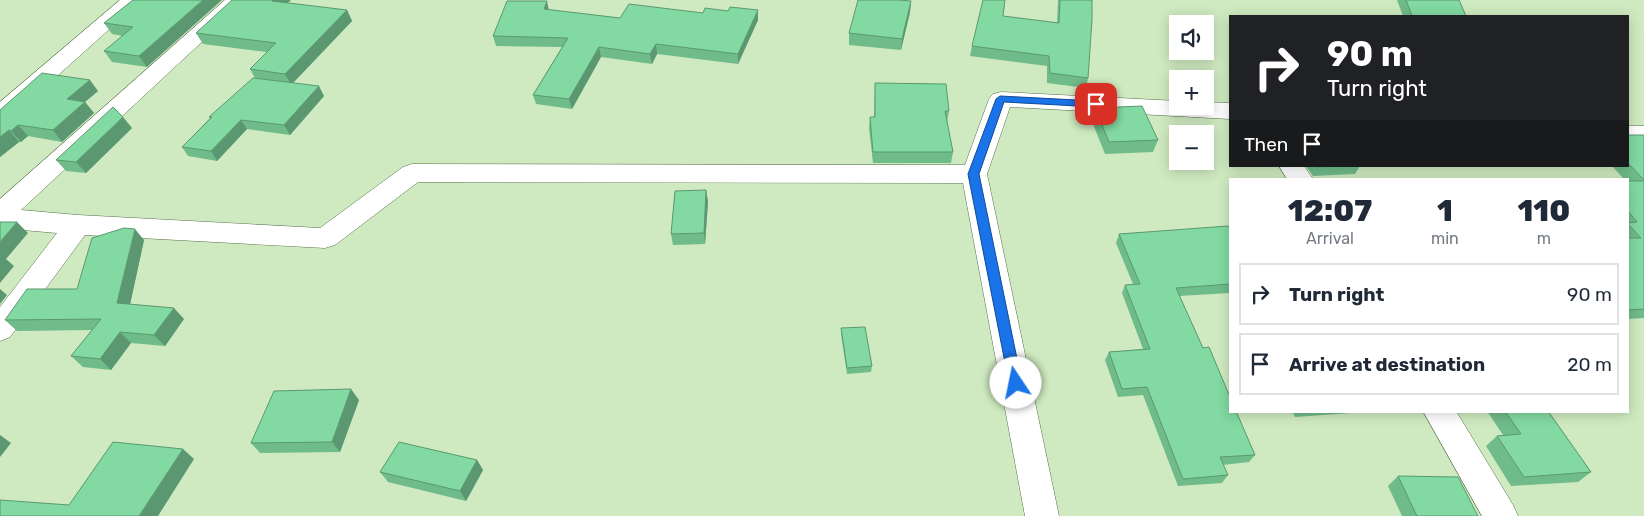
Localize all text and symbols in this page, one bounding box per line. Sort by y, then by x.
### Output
map controls [1169,15,1214,170]
button: sound [1169,15,1214,60]
text: 90 m [1327,33,1413,75]
icon: right [1244,35,1309,100]
button: + [1169,70,1214,115]
text: Turn right [1327,75,1427,102]
pin [1075,83,1117,125]
icon: arrive [1082,90,1110,118]
button: − [1169,125,1214,170]
icon: arrive [1298,130,1326,158]
text: Then [1244,133,1288,156]
text: 12:07 [1288,193,1372,229]
text: 1 [1437,193,1453,229]
text: 110 [1518,193,1570,229]
text: Arrival [1306,229,1354,248]
text: min [1431,229,1459,248]
text: m [1537,229,1551,248]
icon: right [1246,280,1274,308]
text: Turn right [1289,283,1384,306]
text: 90 m [1567,283,1612,306]
icon: arrive [1246,350,1274,378]
text: Arrive at destination [1289,353,1485,376]
text: 20 m [1567,353,1612,376]
position arrow [989,356,1041,408]

